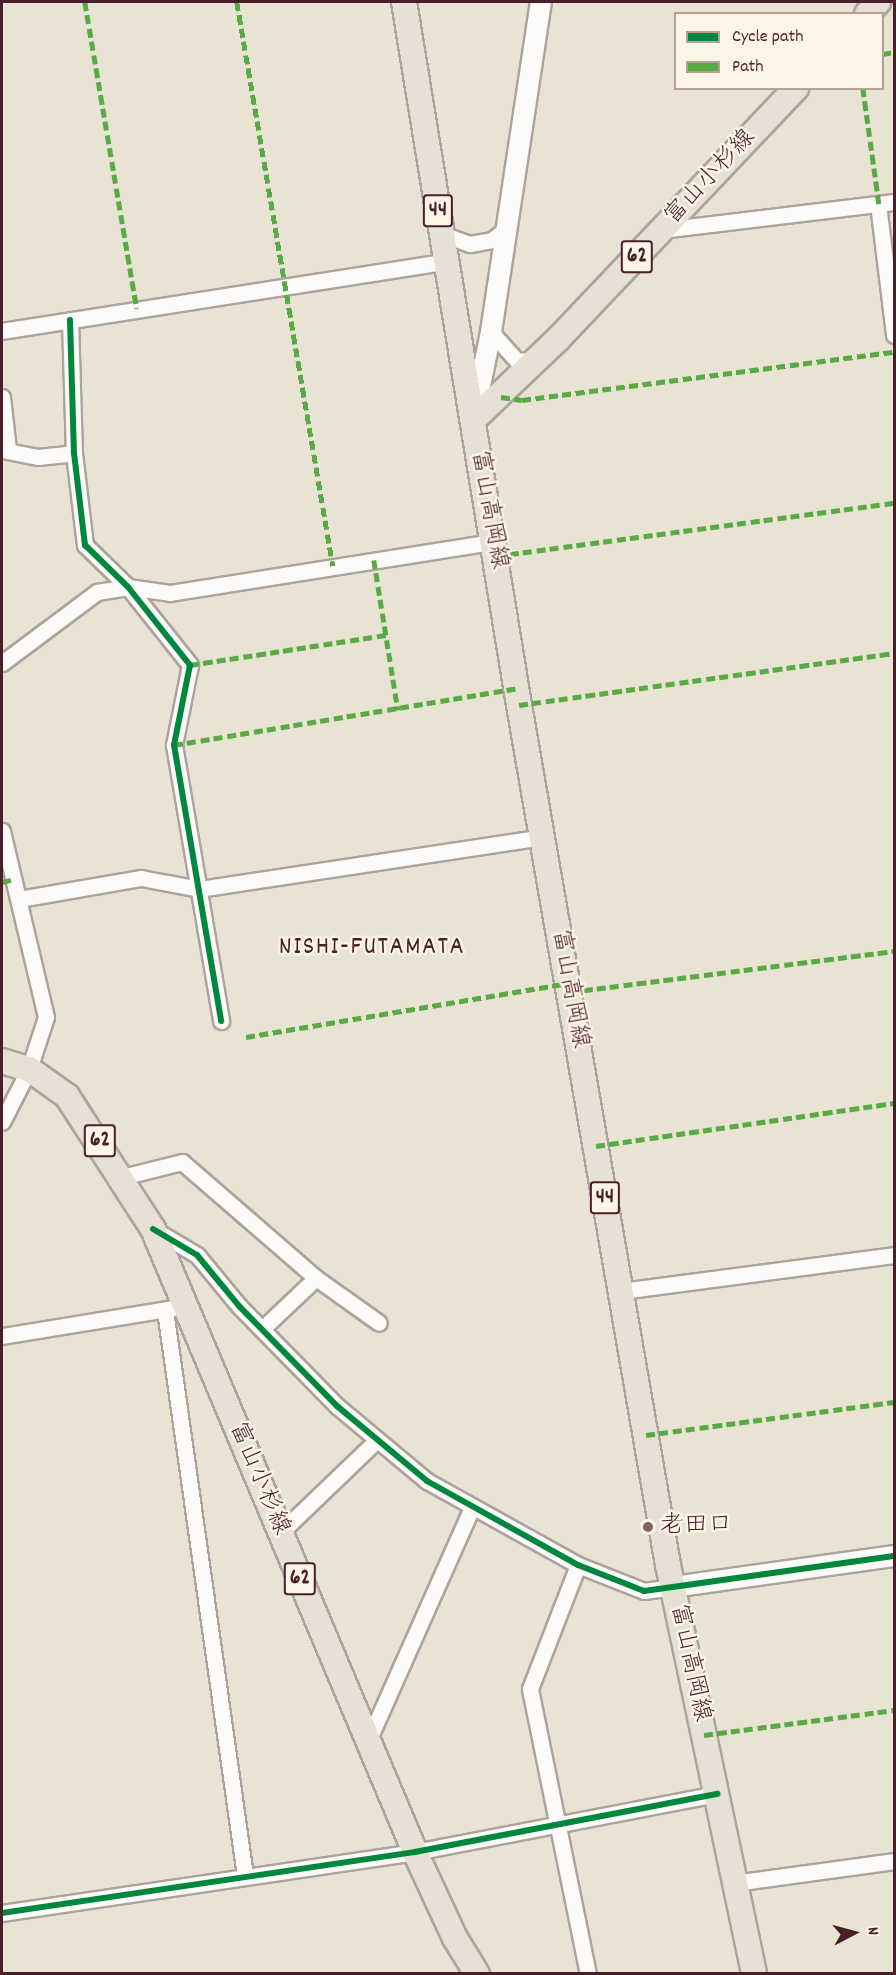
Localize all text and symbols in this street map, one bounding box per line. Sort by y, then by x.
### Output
legend [674,12,884,90]
text: Cycle path [732,25,803,50]
text: Path [732,55,764,80]
street label: 富山小杉線 [660,124,762,232]
road number: 44 [422,192,454,230]
road number: 62 [620,238,654,276]
street label: 富山高岡線 [463,448,513,572]
street label: 富山高岡線 [544,927,594,1051]
district label: NISHI-FUTAMATA [279,932,465,964]
road number: 62 [84,1122,116,1160]
road number: 44 [588,1179,622,1217]
street label: 富山小杉線 [221,1418,295,1540]
place label: 老田口 [660,1513,732,1541]
marker: 老田口 [641,1520,655,1534]
road number: 62 [284,1560,316,1598]
street label: 富山高岡線 [662,1601,716,1725]
north arrow [824,1903,884,1963]
text: N [861,1926,884,1936]

